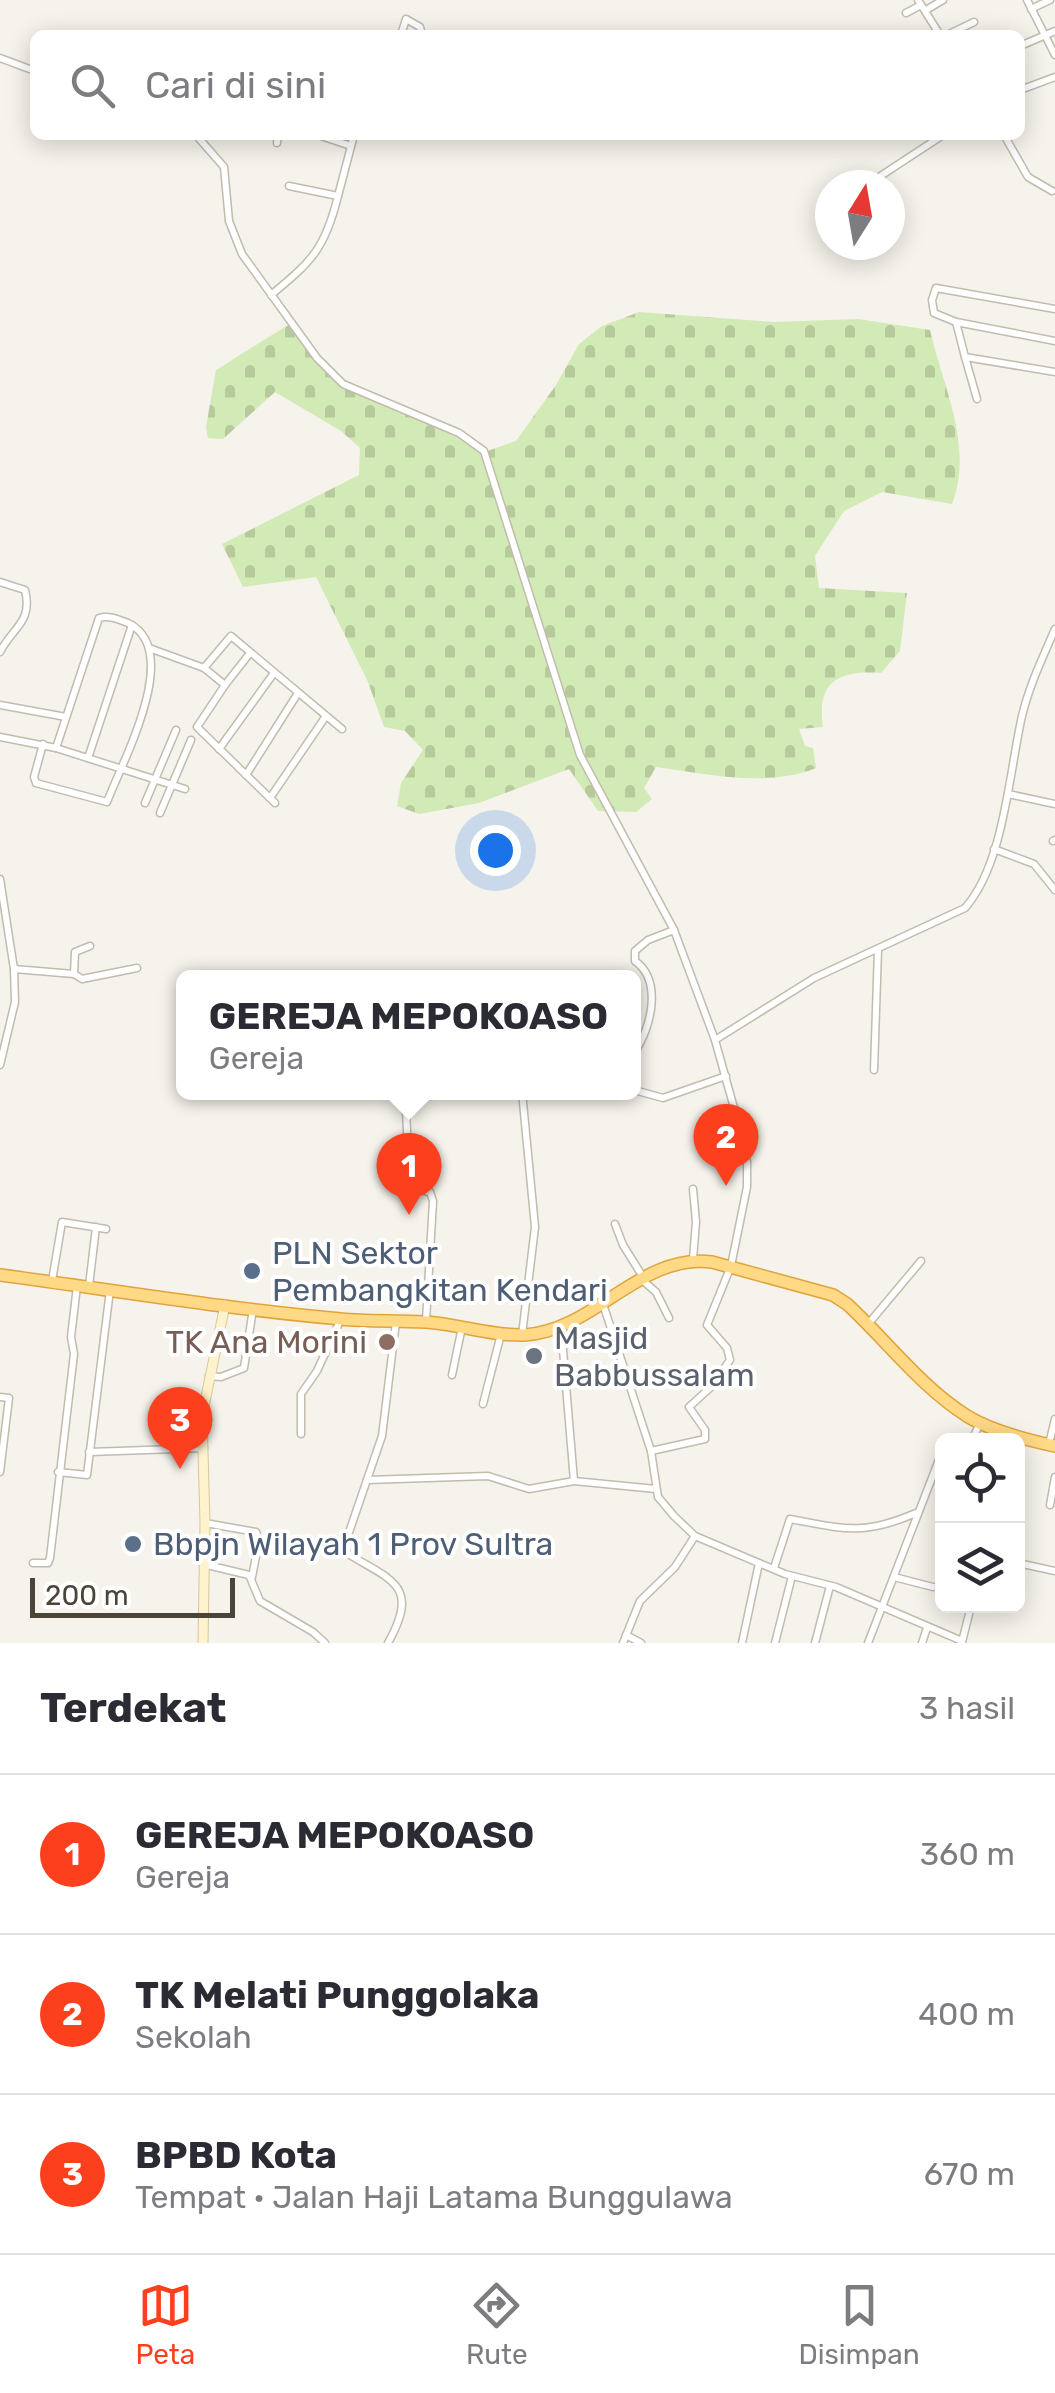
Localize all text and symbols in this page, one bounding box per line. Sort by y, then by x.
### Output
search box [30,30,1025,140]
icon: search [65,58,120,113]
text: Cari di sini [145,62,326,108]
north arrow [815,170,905,260]
your location [470,825,521,876]
popup [176,970,641,1100]
text: GEREJA MEPOKOASO [209,993,608,1039]
text: Gereja [209,1039,304,1077]
pin: 2 [694,1104,758,1186]
pin: 1 [376,1132,442,1215]
place label: PLN Sektor Pembangkitan Kendari [272,1234,608,1309]
marker: PLN Sektor Pembangkitan Kendari [241,1260,263,1282]
place label: Masjid Babbussalam [554,1319,755,1394]
place label: TK Ana Morini [165,1323,367,1361]
marker: TK Ana Morini [376,1331,398,1353]
marker: Masjid Babbussalam [523,1345,545,1367]
pin: 3 [148,1386,212,1469]
map controls [935,1433,1025,1613]
button: locate [935,1433,1025,1523]
button: layers [935,1523,1025,1613]
place label: Bbpjn Wilayah 1 Prov Sultra [153,1525,553,1563]
marker: Bbpjn Wilayah 1 Prov Sultra [122,1533,144,1555]
scale bar [30,1573,235,1618]
text: 200 m [45,1579,129,1612]
text: Terdekat [40,1683,226,1733]
text: 3 hasil [919,1689,1015,1727]
text: GEREJA MEPOKOASO [135,1812,534,1858]
text: 1 [65,1835,80,1873]
text: 360 m [920,1835,1015,1873]
text: Gereja [135,1858,230,1896]
text: TK Melati Punggolaka [135,1972,539,2018]
text: 2 [62,1995,83,2033]
text: 400 m [918,1995,1015,2033]
text: Sekolah [135,2018,252,2056]
text: BPBD Kota [135,2132,337,2178]
text: 3 [62,2155,83,2193]
text: 670 m [924,2155,1015,2193]
text: Tempat · Jalan Haji Latama Bunggulawa [135,2178,733,2216]
tab: Peta [135,2278,195,2371]
tab: Rute [466,2278,528,2371]
tab: Disimpan [798,2278,920,2371]

